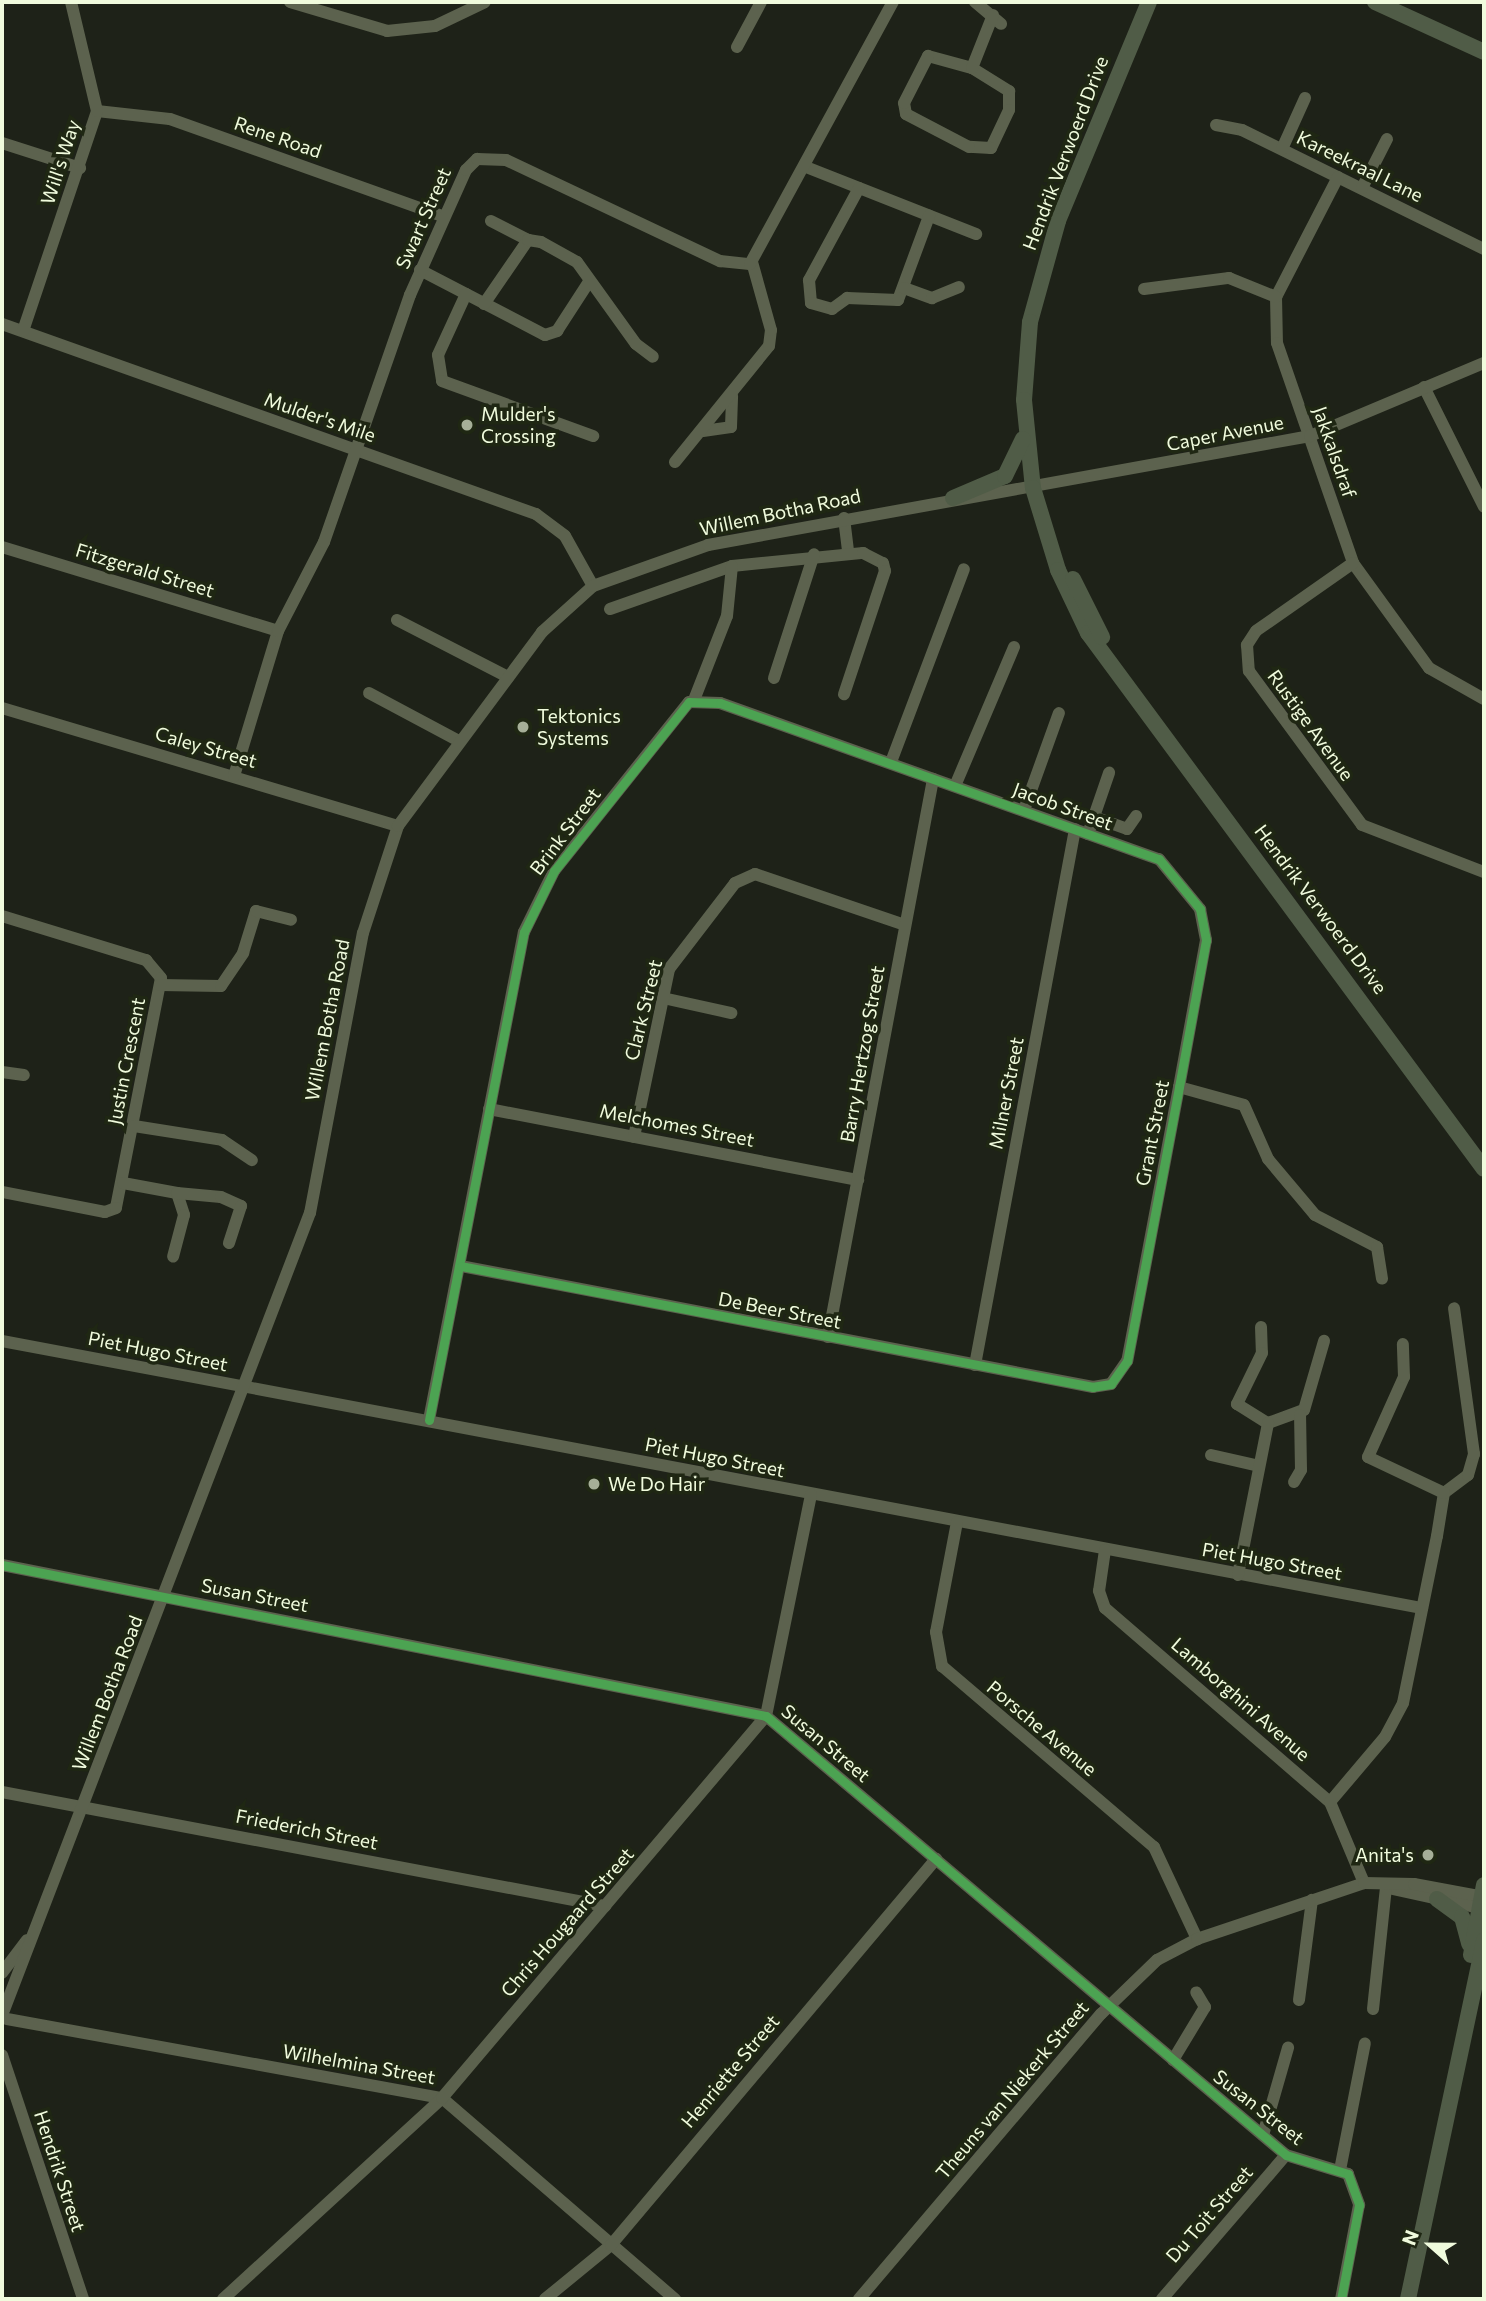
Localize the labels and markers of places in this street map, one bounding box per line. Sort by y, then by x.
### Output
place label: Mulder's Crossing [481,403,556,447]
marker: Mulder's Crossing [459,417,475,433]
place label: Tektonics Systems [537,705,621,749]
marker: Tektonics Systems [515,719,531,735]
place label: We Do Hair [608,1473,705,1495]
marker: We Do Hair [586,1476,602,1492]
place label: Anita's [1355,1844,1414,1866]
marker: Anita's [1420,1847,1436,1863]

